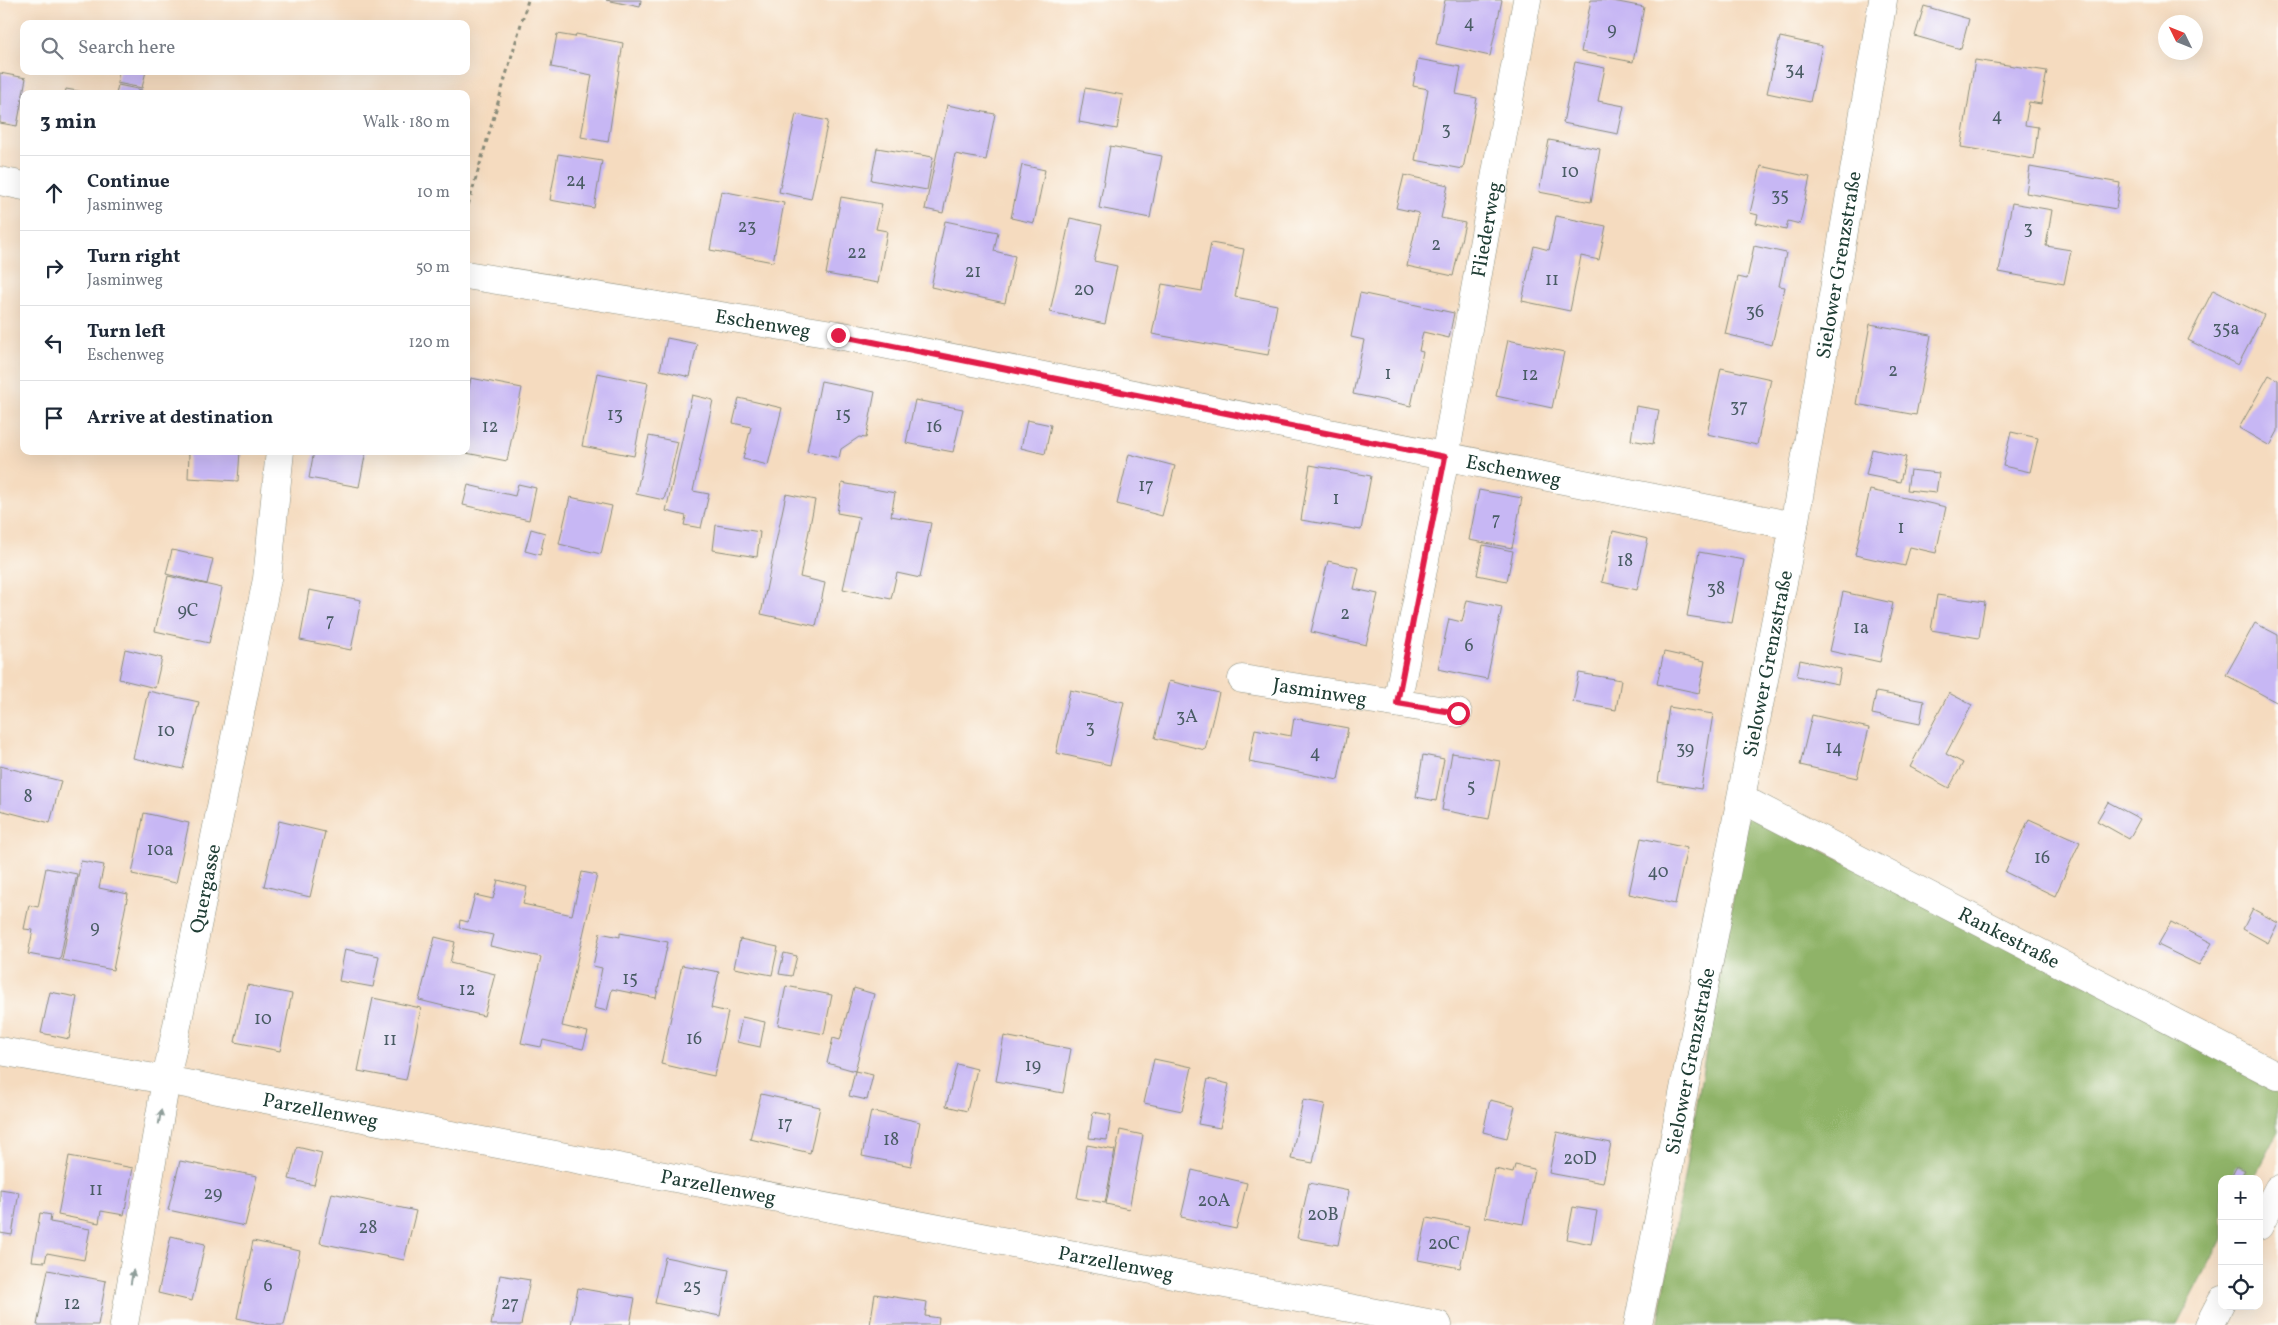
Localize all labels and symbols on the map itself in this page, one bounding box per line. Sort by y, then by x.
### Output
house number: 4 [1464,11,1474,36]
north arrow [2158,15,2203,60]
house number: 9 [1607,18,1617,43]
house number: 34 [1785,58,1805,83]
house number: 4 [1992,104,2002,129]
house number: 3 [1441,118,1451,143]
house number: 10 [1561,160,1579,185]
house number: 24 [566,169,586,194]
street label: Sielower Grenzstraße [1811,169,1870,361]
street label: Fliederweg [1465,179,1510,280]
house number: 35 [1771,184,1789,209]
house number: 23 [738,215,756,240]
house number: 3 [2023,217,2033,242]
house number: 2 [1431,233,1441,258]
house number: 22 [847,241,867,266]
house number: 21 [965,260,981,285]
house number: 11 [1545,268,1559,293]
house number: 20 [1074,278,1094,303]
house number: 36 [1746,300,1764,325]
street label: Eschenweg [713,303,813,346]
house number: 35a [2213,317,2239,342]
route end [827,324,850,347]
house number: 2 [1888,359,1898,384]
house number: 1 [1385,362,1391,387]
house number: 12 [1522,363,1538,388]
house number: 37 [1730,395,1748,420]
house number: 13 [607,403,623,428]
house number: 15 [835,403,851,428]
house number: 12 [482,415,498,440]
house number: 16 [926,415,942,440]
street label: Eschenweg [1463,449,1564,495]
house number: 17 [1138,474,1154,499]
house number: 1 [1333,487,1339,512]
house number: 7 [1492,508,1500,533]
house number: 1 [1898,516,1904,541]
house number: 18 [1617,549,1633,574]
street label: Sielower Grenzstraße [1737,568,1801,760]
house number: 38 [1707,577,1725,602]
house number: 9C [177,599,199,624]
house number: 2 [1340,602,1350,627]
house number: 7 [326,609,334,634]
house number: 1a [1853,616,1869,641]
house number: 6 [1464,634,1474,659]
street label: Jasminweg [1271,672,1369,714]
route start [1447,702,1470,725]
house number: 3A [1176,705,1198,730]
house number: 3 [1085,716,1095,741]
house number: 10 [157,719,175,744]
house number: 14 [1825,736,1843,761]
house number: 39 [1676,737,1694,762]
house number: 4 [1310,741,1320,766]
house number: 5 [1467,775,1475,800]
house number: 8 [23,785,33,810]
house number: 10a [147,838,173,863]
street label: Quergasse [184,842,229,936]
house number: 16 [2034,846,2050,871]
house number: 40 [1647,860,1669,885]
street label: Rankestraße [1953,901,2064,977]
house number: 9 [90,916,100,941]
street label: Sielower Grenzstraße [1660,965,1723,1157]
house number: 15 [622,967,638,992]
house number: 12 [459,978,475,1003]
house number: 10 [254,1007,272,1032]
house number: 16 [686,1027,702,1052]
house number: 11 [383,1028,397,1053]
house number: 19 [1025,1054,1041,1079]
street label: Parzellenweg [260,1087,380,1137]
one-way arrow [156,1108,164,1124]
house number: 17 [777,1112,793,1137]
house number: 18 [883,1128,899,1153]
house number: 20D [1563,1147,1597,1172]
street label: Parzellenweg [658,1164,778,1213]
house number: 11 [89,1178,103,1203]
house number: 29 [204,1182,222,1207]
house number: 20A [1198,1189,1231,1214]
house number: 20B [1307,1203,1339,1228]
house number: 28 [359,1216,377,1241]
house number: 20C [1428,1232,1460,1257]
street label: Parzellenweg [1056,1240,1176,1290]
one-way arrow [128,1269,136,1285]
house number: 6 [263,1274,273,1299]
house number: 25 [683,1275,701,1300]
house number: 12 [64,1292,80,1317]
house number: 27 [501,1292,519,1317]

